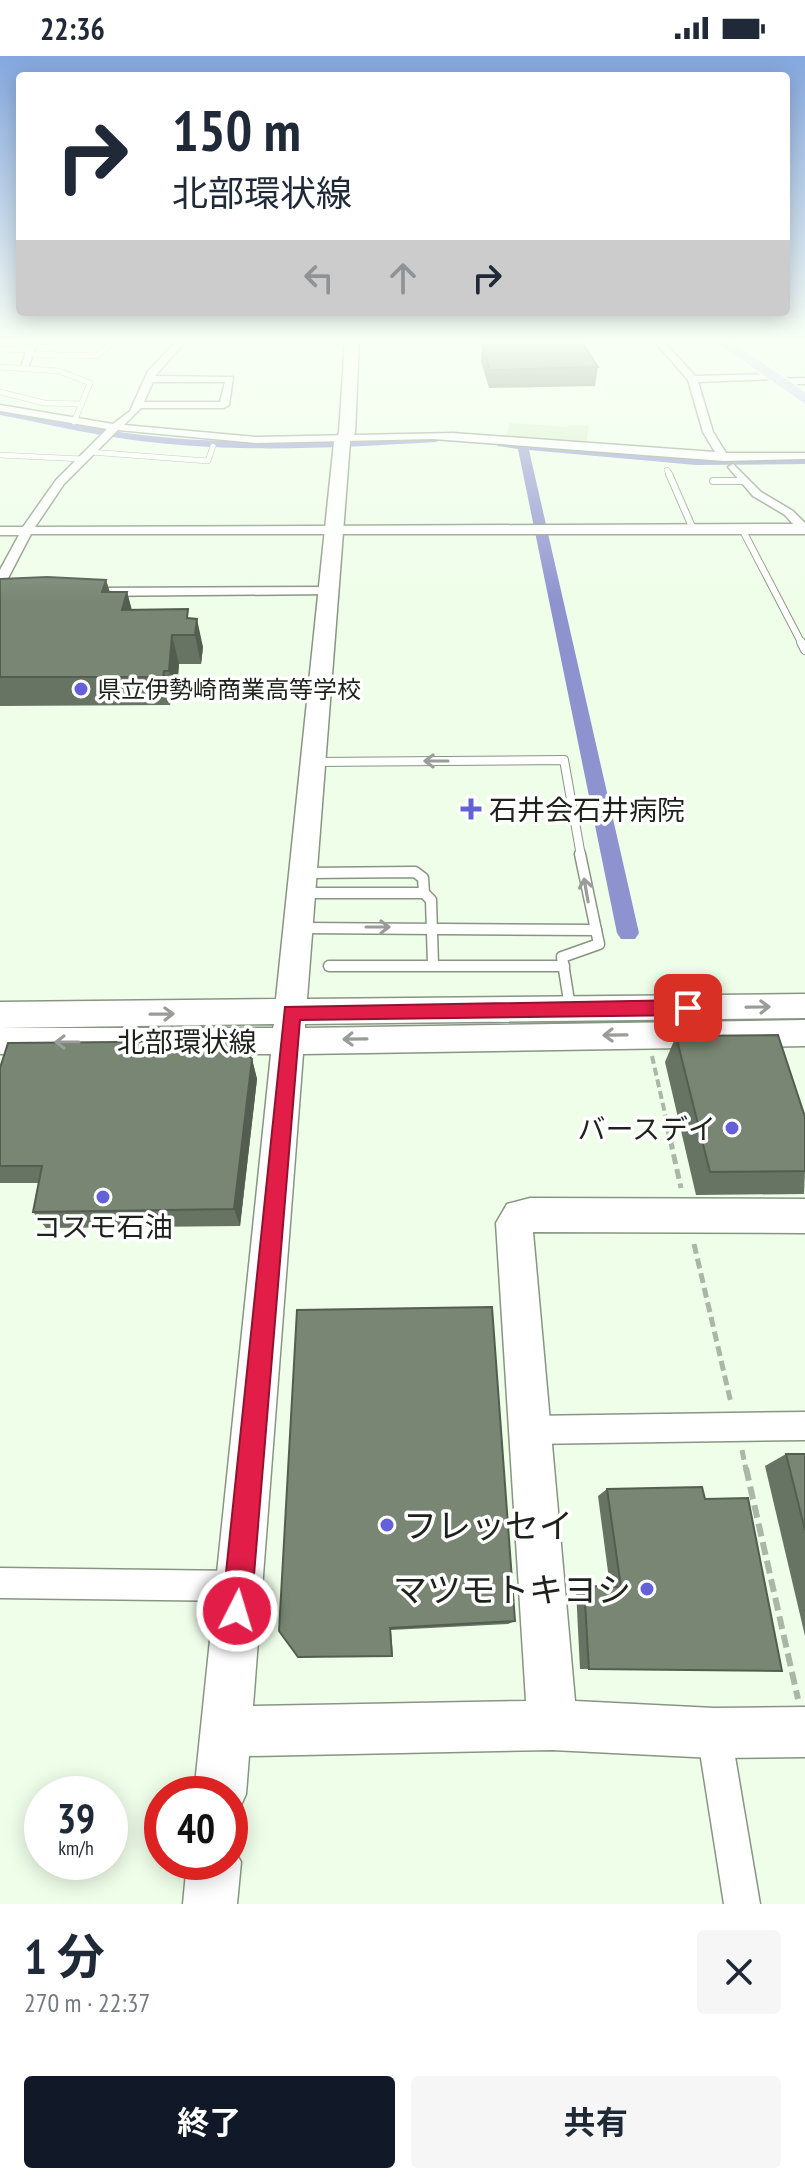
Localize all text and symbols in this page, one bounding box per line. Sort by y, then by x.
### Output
text: 22:36 [40,9,105,48]
text: 150 m [172,94,301,166]
icon: right [40,104,144,208]
text: 北部環状線 [172,169,352,216]
icon: left [297,256,341,300]
icon: ahead [381,256,425,300]
icon: right [465,256,509,300]
place label: 県立伊勢崎商業高等学校 [97,674,361,705]
marker: 県立伊勢崎商業高等学校 [72,680,90,698]
one-way arrow [423,753,450,769]
place label: 石井会石井病院 [489,791,685,828]
marker: 石井会石井病院 [460,798,482,820]
one-way arrow [577,878,592,903]
one-way arrow [364,919,391,935]
pin [654,974,722,1042]
icon: arrive [666,986,710,1030]
one-way arrow [744,999,771,1015]
one-way arrow [148,1006,175,1022]
street label: 北部環状線 [117,1023,257,1060]
one-way arrow [602,1027,629,1043]
one-way arrow [342,1032,369,1047]
one-way arrow [54,1034,81,1050]
place label: バースデイ [577,1110,716,1147]
marker: バースデイ [723,1119,741,1137]
marker: コスモ石油 [94,1188,112,1206]
place label: コスモ石油 [33,1208,173,1245]
place label: フレッセイ [403,1503,573,1547]
marker: フレッセイ [378,1516,396,1534]
place label: マツモトキヨシ [393,1567,631,1611]
position arrow [195,1569,279,1653]
marker: マツモトキヨシ [638,1580,656,1598]
speed limit sign: 40 [144,1776,248,1880]
text: 39 [57,1792,95,1844]
text: km/h [58,1835,94,1861]
text: 1 分 [24,1925,105,1987]
button: close [697,1930,781,2014]
text: 270 m · 22:37 [24,1986,150,2019]
button: 終了 [24,2076,395,2168]
button: 共有 [411,2076,781,2168]

